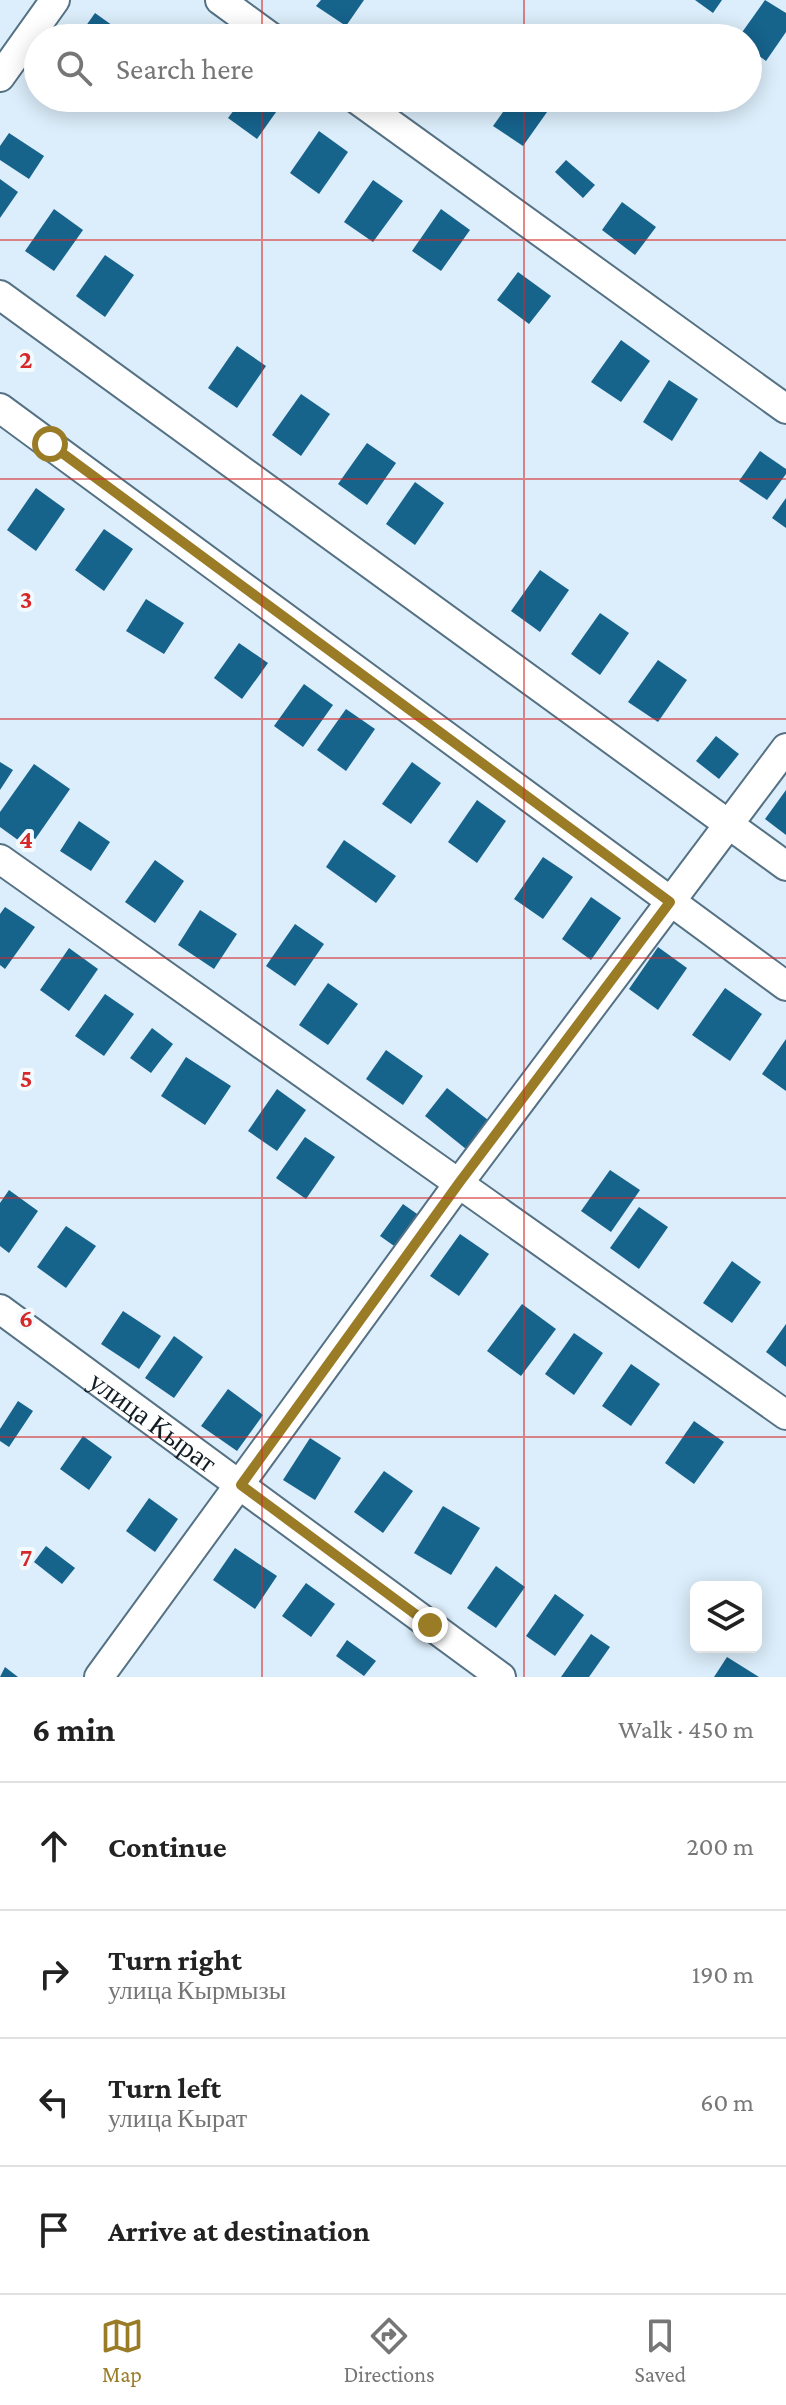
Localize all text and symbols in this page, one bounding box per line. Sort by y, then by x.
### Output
search box [24,24,762,112]
icon: search [52,46,96,90]
text: Search here [116,52,254,85]
text: 2 [19,345,33,374]
route start [32,426,68,462]
text: 3 [20,585,32,614]
text: 4 [19,825,33,854]
text: 5 [20,1064,32,1093]
text: 6 [19,1304,33,1333]
street label: улица Кырат [83,1365,222,1479]
text: 7 [20,1543,32,1572]
map controls [690,1581,762,1653]
button: layers [690,1581,762,1653]
route end [412,1607,448,1643]
text: 6 min [32,1711,115,1748]
text: Walk · 450 m [618,1715,754,1744]
icon: ahead [32,1824,76,1868]
text: Continue [108,1830,227,1863]
text: 200 m [686,1832,754,1861]
text: Turn right [108,1943,242,1976]
icon: right [32,1952,76,1996]
text: 190 m [692,1960,754,1989]
text: улица Кырмызы [108,1976,286,2005]
text: Turn left [108,2071,221,2104]
icon: left [32,2080,76,2124]
text: 60 m [700,2088,754,2117]
text: улица Кырат [108,2104,247,2133]
icon: arrive [32,2208,76,2252]
text: Arrive at destination [108,2214,370,2247]
tab: Map [100,2314,144,2387]
tab: Directions [344,2314,435,2387]
tab: Saved [635,2314,686,2387]

